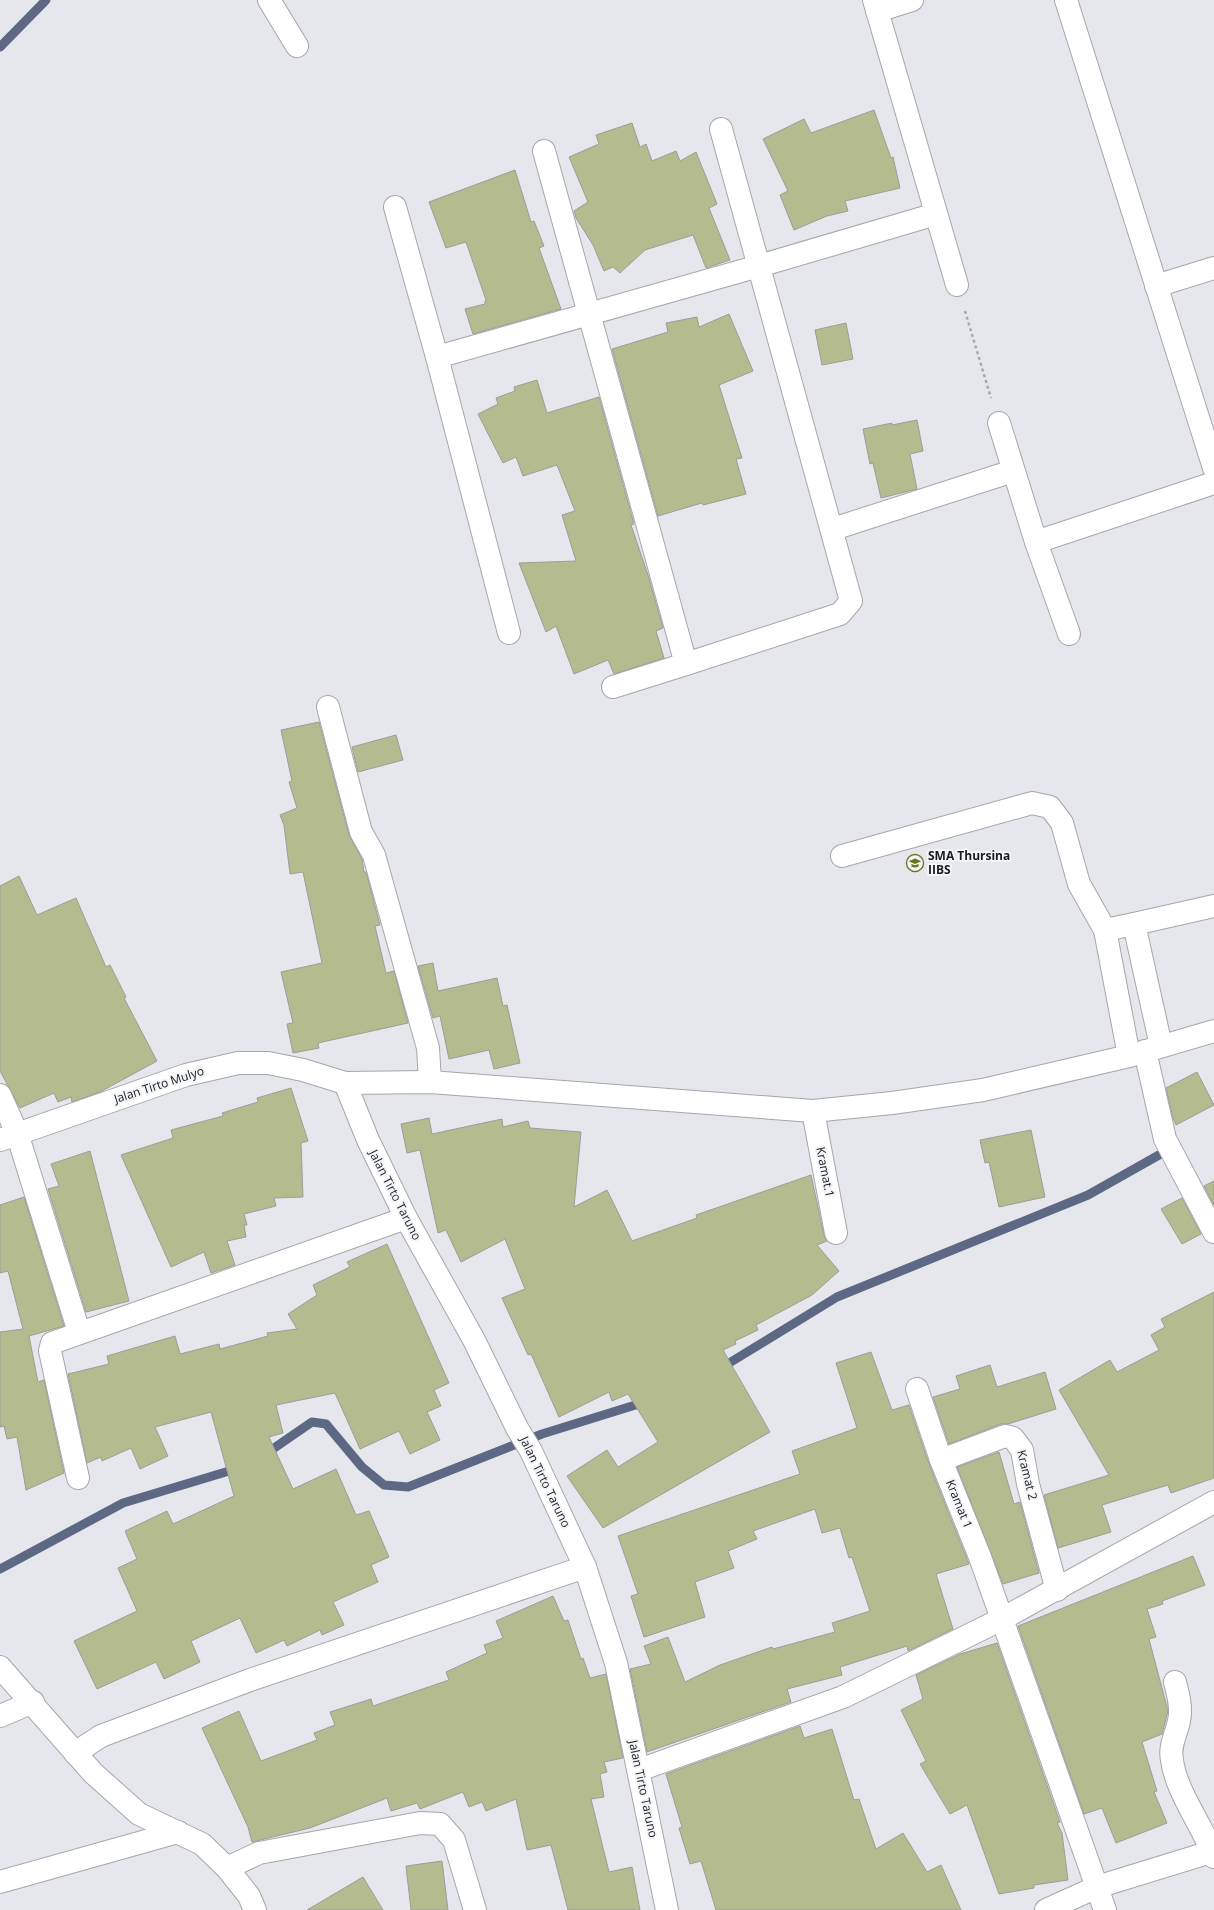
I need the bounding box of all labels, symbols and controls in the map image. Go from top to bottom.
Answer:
place label: SMA Thursina IIBS [928,847,1010,878]
school or university icon: SMA Thursina IIBS [905,853,925,873]
street label: Jalan Tirto Mulyo [111,1062,206,1107]
street label: Kramat.1 [812,1145,839,1199]
street label: Jalan Tirto Taruno [365,1146,426,1243]
street label: Jalan Tirto Taruno [516,1433,575,1530]
street label: Kramat 2 [1013,1448,1042,1502]
street label: Kramat 1 [942,1477,977,1531]
street label: Jalan Tirto Taruno [625,1738,662,1839]

